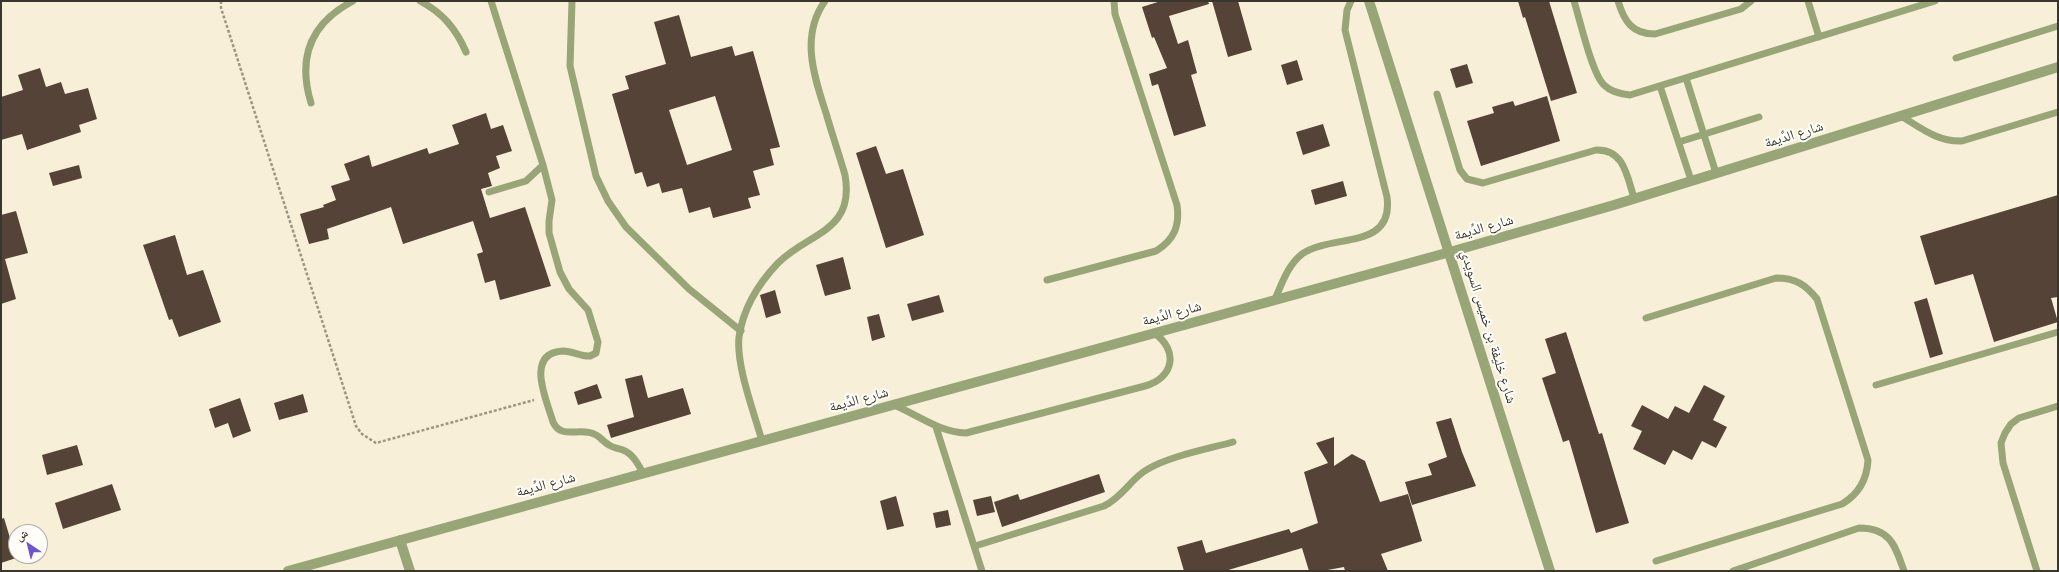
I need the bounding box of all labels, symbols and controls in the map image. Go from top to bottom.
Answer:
street label: شارع الدِّيمة [1763,118,1825,152]
street label: شارع الدِّيمة [1453,212,1515,244]
street label: شارع خليفة بن خميس السويدي [1457,248,1519,406]
street label: شارع الدِّيمة [1141,298,1203,330]
street label: شارع الدِّيمة [828,384,890,416]
street label: شارع الدِّيمة [515,469,577,501]
north arrow [8,524,48,564]
text: ش [13,527,30,543]

